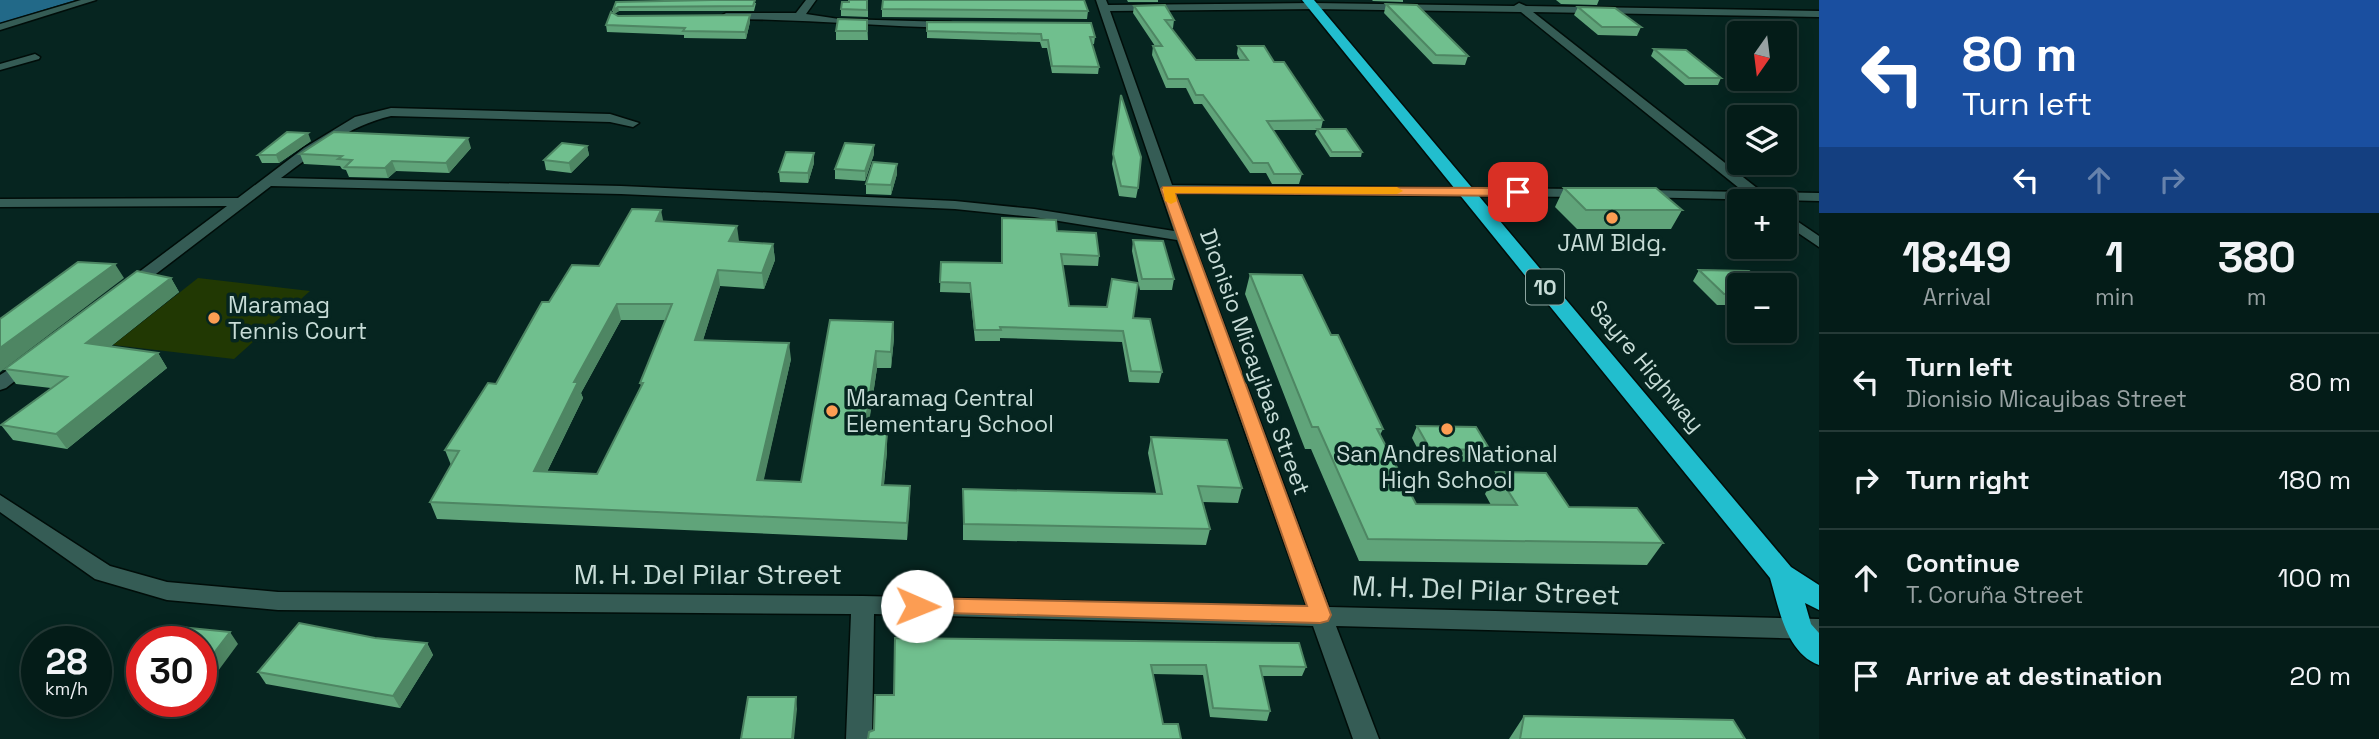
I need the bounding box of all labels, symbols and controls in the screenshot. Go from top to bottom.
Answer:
north arrow [1727,21,1797,91]
map controls [1727,21,1797,343]
text: 80 m [1962,23,2077,85]
icon: left [1847,28,1938,119]
text: Turn left [1962,84,2092,124]
button: layers [1727,105,1797,175]
icon: left [2007,161,2045,199]
icon: ahead [2080,161,2118,199]
icon: right [2153,161,2191,199]
pin [1488,162,1548,222]
icon: arrive [1499,173,1537,211]
button: + [1727,189,1797,259]
marker: JAM Bldg. [1604,210,1620,226]
street label: Dionisio Micayibas Street [1193,225,1317,499]
place label: JAM Bldg. [1557,228,1667,258]
text: 18:49 [1902,231,2012,284]
text: 1 [2105,231,2124,284]
text: 380 [2218,231,2296,284]
road number: 10 [1526,270,1564,304]
button: − [1727,273,1797,343]
text: Arrival [1923,282,1991,312]
text: min [2095,282,2134,312]
text: m [2247,282,2267,312]
place label: Maramag Tennis Court [228,290,367,346]
street label: Sayre Highway [1583,294,1711,438]
marker: Maramag Tennis Court [206,310,222,326]
text: Turn left [1906,350,2013,384]
icon: left [1847,363,1885,401]
text: 80 m [2289,365,2351,399]
place label: Maramag Central Elementary School [846,383,1054,439]
text: Dionisio Micayibas Street [1906,384,2187,414]
marker: Maramag Central Elementary School [824,403,840,419]
marker: San Andres National High School [1439,421,1455,437]
place label: San Andres National High School [1336,439,1558,495]
icon: right [1847,461,1885,499]
text: Turn right [1906,463,2030,497]
text: 180 m [2278,463,2351,497]
text: Continue [1906,546,2020,580]
street label: M. H. Del Pilar Street [574,556,842,592]
icon: ahead [1847,559,1885,597]
text: 100 m [2278,561,2351,595]
street label: M. H. Del Pilar Street [1351,567,1621,613]
position arrow [880,569,954,643]
text: T. Coruña Street [1906,580,2084,610]
speed limit sign: 30 [126,626,217,717]
text: 28 [46,640,87,684]
icon: arrive [1847,657,1885,695]
text: Arrive at destination [1906,659,2163,693]
text: 20 m [2290,659,2351,693]
text: km/h [45,677,88,700]

